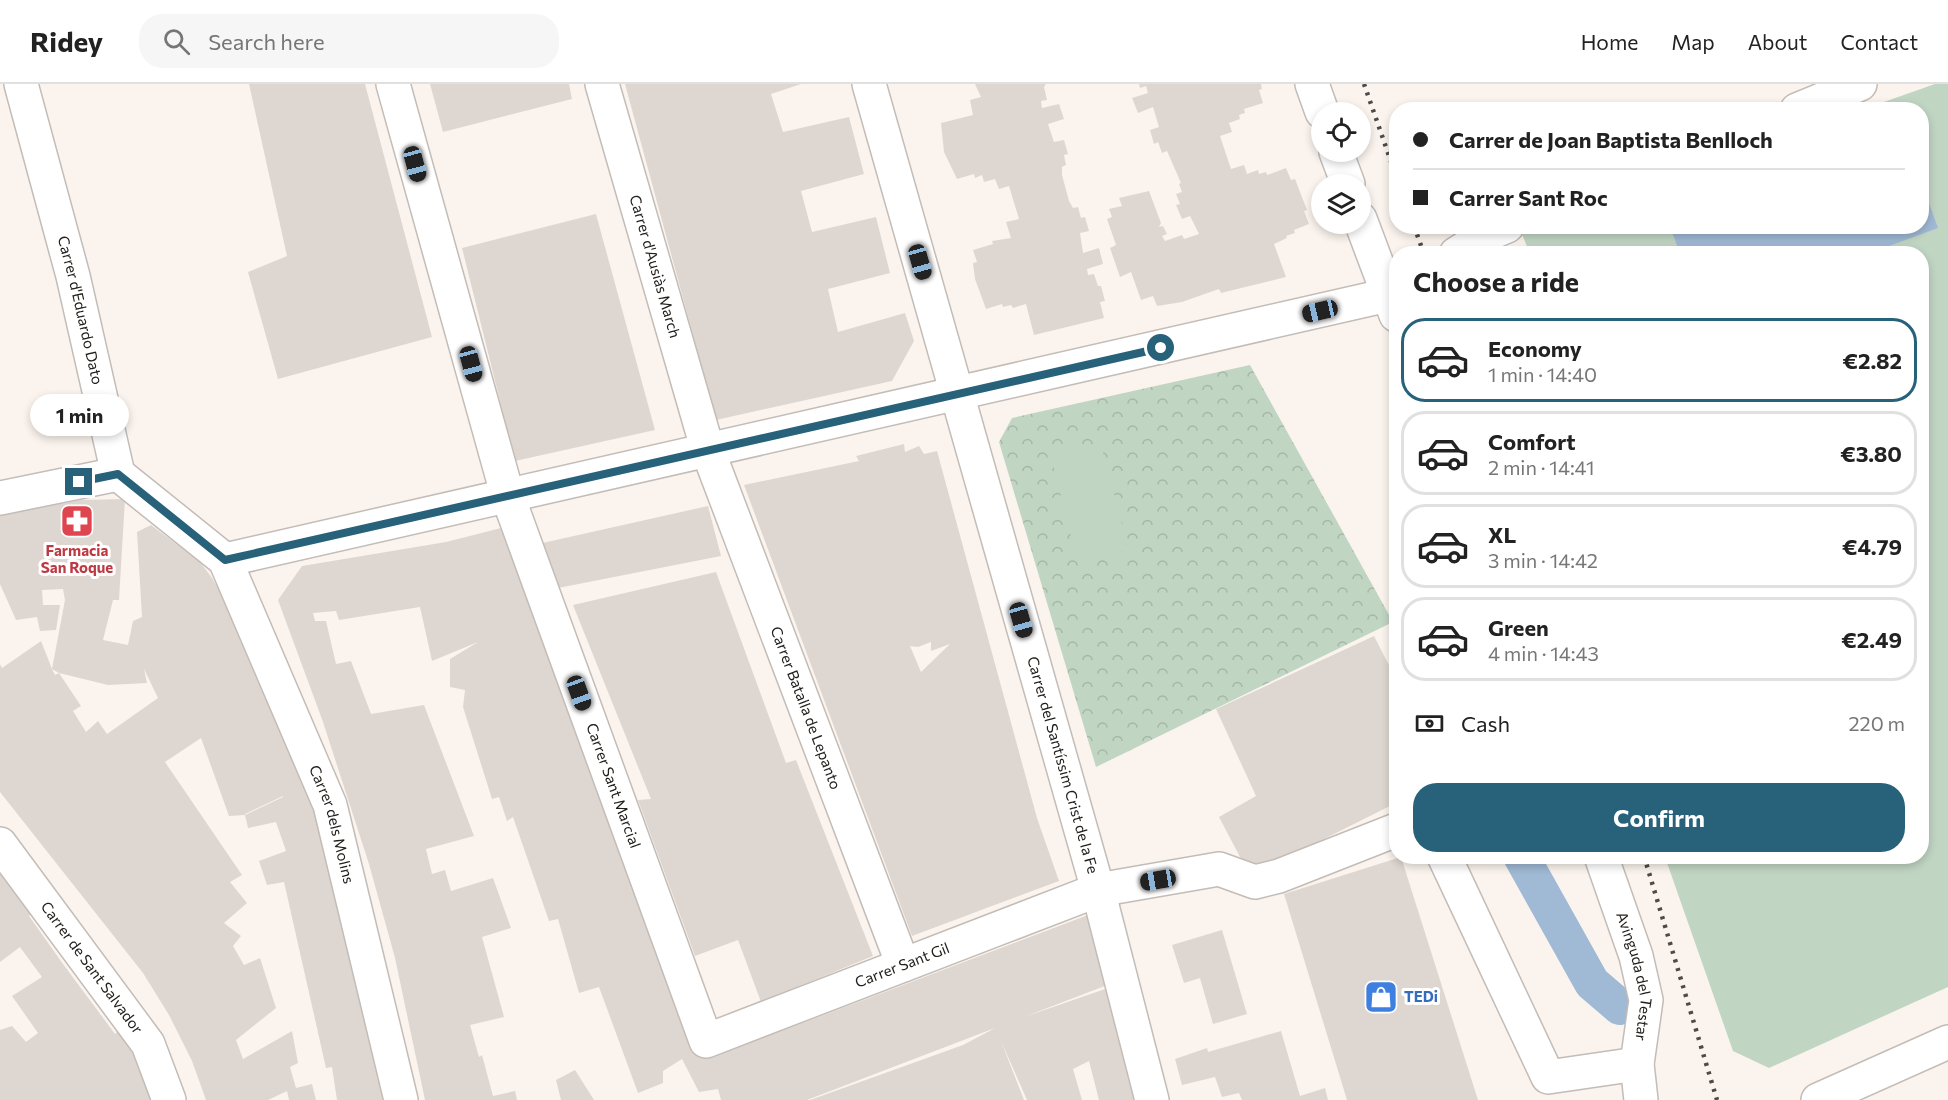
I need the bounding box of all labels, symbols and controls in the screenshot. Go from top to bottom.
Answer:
search box [139,14,559,68]
text: Ridey [30,24,103,58]
icon: search [160,25,193,58]
text: Search here [208,28,325,55]
text: Home [1581,29,1638,54]
text: Map [1671,29,1715,54]
text: About [1748,29,1807,54]
text: Contact [1840,29,1918,54]
map controls [1311,102,1371,234]
button: locate [1311,102,1371,162]
text: Carrer de Joan Baptista Benlloch [1449,126,1773,153]
car [402,144,428,184]
button: layers [1311,174,1371,234]
text: Carrer Sant Roc [1449,184,1608,211]
street label: Carrer d'Ausiàs March [626,193,685,340]
street label: Carrer d'Eduardo Dato [55,234,107,386]
car [906,242,934,282]
text: Choose a ride [1413,265,1579,298]
car [1300,298,1340,324]
icon: car [1416,333,1470,387]
route start [1147,334,1174,361]
text: Economy [1488,335,1582,362]
car [458,344,484,384]
text: €2.82 [1842,347,1902,374]
text: 1 min · 14:40 [1488,362,1597,386]
callout: 1 min [29,395,128,437]
text: 1 min [56,403,103,427]
icon: car [1416,426,1470,480]
text: Comfort [1488,428,1576,455]
text: €3.80 [1840,440,1902,467]
text: 2 min · 14:41 [1488,455,1595,479]
route end [65,468,92,495]
pharmacy icon: Farmacia San Roque [59,503,95,539]
icon: car [1416,519,1470,573]
text: XL [1488,521,1516,548]
text: €4.79 [1842,533,1902,560]
place label: Farmacia San Roque [41,541,113,576]
text: 3 min · 14:42 [1488,548,1598,572]
car [1007,600,1035,640]
icon: car [1416,612,1470,666]
text: Green [1488,614,1549,641]
street label: Carrer Batalla de Lepanto [767,624,846,792]
text: €2.49 [1841,626,1902,653]
text: 4 min · 14:43 [1488,641,1599,665]
street label: Carrer del Santíssim Crist de la Fe [1024,654,1103,875]
car [564,673,594,713]
icon: cash [1413,707,1446,740]
text: Cash [1461,710,1510,737]
text: 220 m [1849,711,1905,735]
street label: Carrer Sant Marcial [583,720,645,850]
street label: Carrer dels Molins [306,762,359,886]
button: Confirm [1413,783,1905,852]
car [1139,868,1177,892]
street label: Carrer de Sant Salvador [38,898,147,1037]
street label: Avinguda del Testar [1613,909,1656,1042]
street label: Carrer Sant Gil [852,938,952,991]
shop icon: TEDi [1363,979,1399,1015]
place label: TEDi [1404,987,1438,1005]

